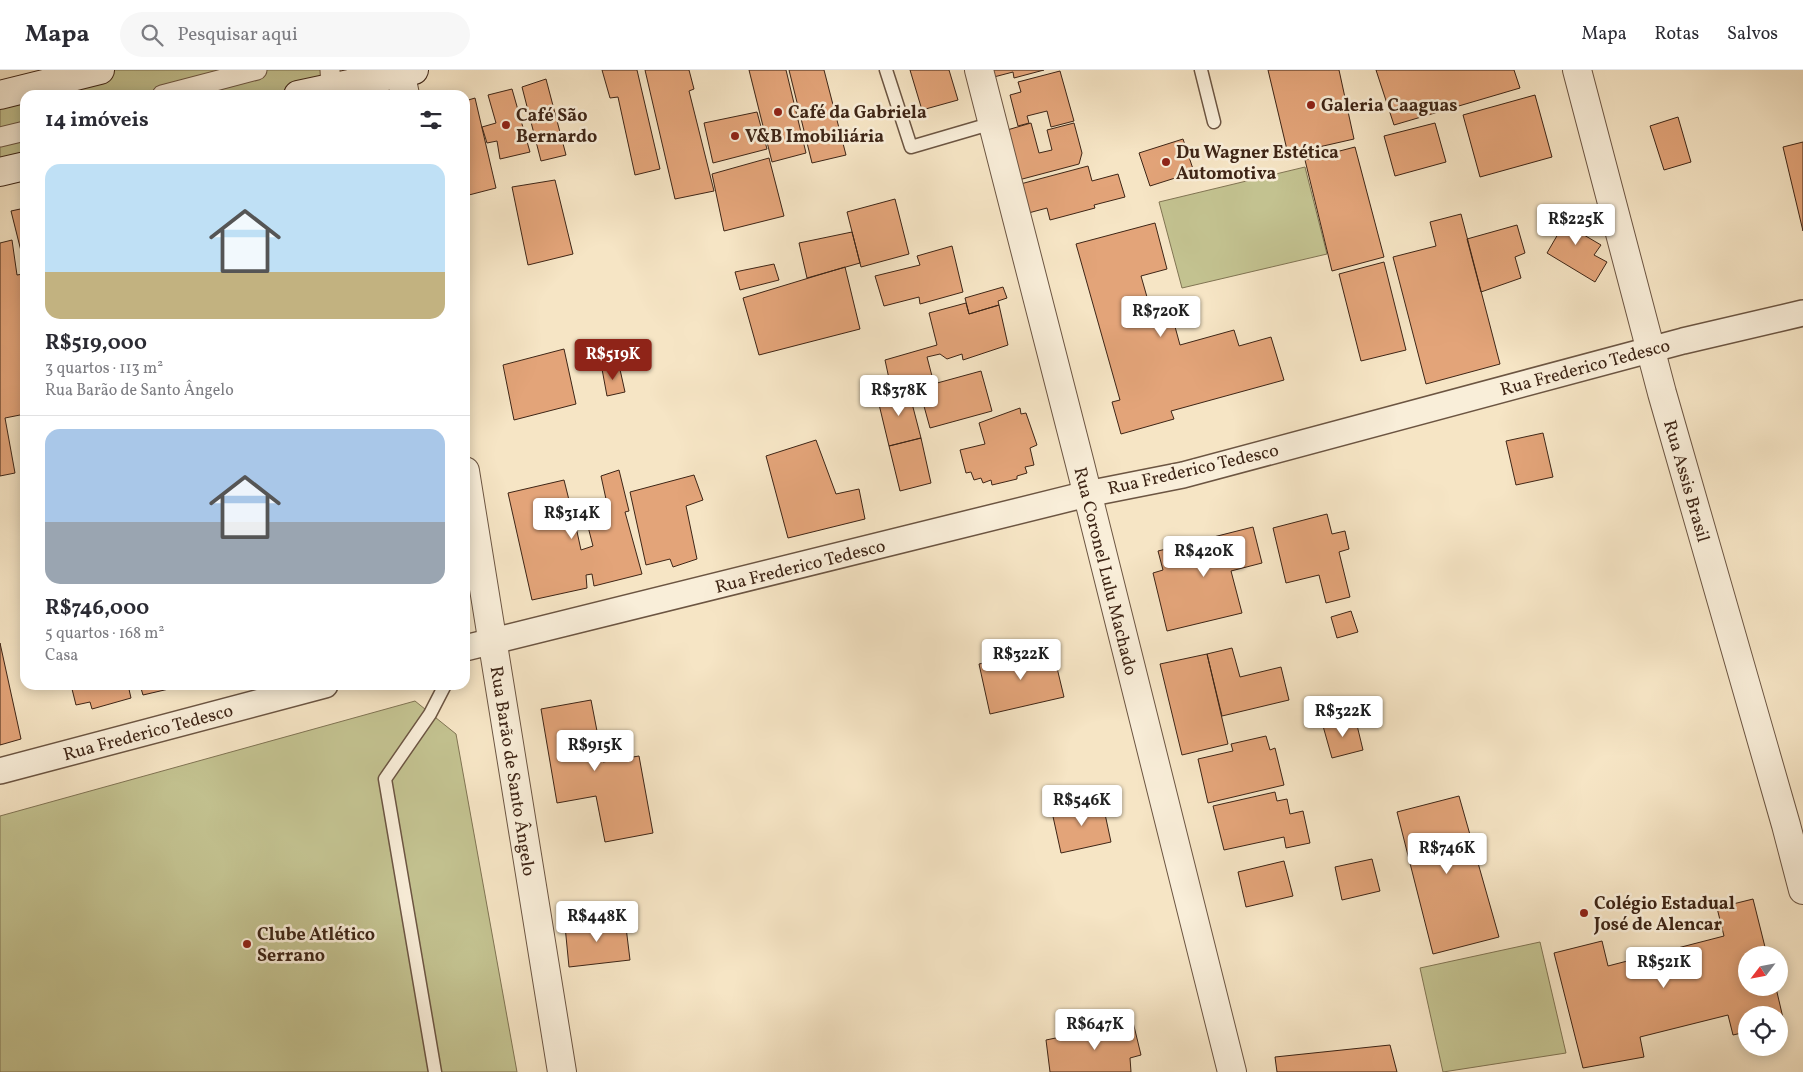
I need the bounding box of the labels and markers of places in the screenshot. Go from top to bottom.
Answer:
place label: Galeria Caaguas [1321,94,1458,119]
marker: Galeria Caaguas [1305,99,1317,111]
place label: Café da Gabriela [788,101,927,126]
place label: Café São Bernardo [516,104,597,150]
marker: Café da Gabriela [772,106,784,118]
marker: Café São Bernardo [500,119,512,131]
place label: V&B Imobiliária [745,125,884,150]
marker: V&B Imobiliária [729,130,741,142]
place label: Du Wagner Estética Automotiva [1176,141,1339,187]
marker: Du Wagner Estética Automotiva [1160,156,1172,168]
pin: R$225K [1535,204,1617,246]
pin: R$720K [1120,296,1202,338]
pin: R$519K [572,338,654,381]
pin: R$378K [858,374,940,417]
pin: R$314K [531,498,613,540]
pin: R$420K [1163,536,1245,578]
pin: R$322K [980,638,1062,681]
pin: R$322K [1302,696,1384,738]
pin: R$915K [554,730,636,772]
pin: R$546K [1041,784,1123,827]
pin: R$746K [1406,832,1488,875]
place label: Colégio Estadual José de Alencar [1593,892,1735,938]
pin: R$448K [556,900,638,943]
marker: Colégio Estadual José de Alencar [1578,907,1590,919]
place label: Clube Atlético Serrano [257,923,375,969]
marker: Clube Atlético Serrano [241,938,253,950]
pin: R$521K [1623,946,1705,989]
pin: R$647K [1054,1008,1136,1051]

